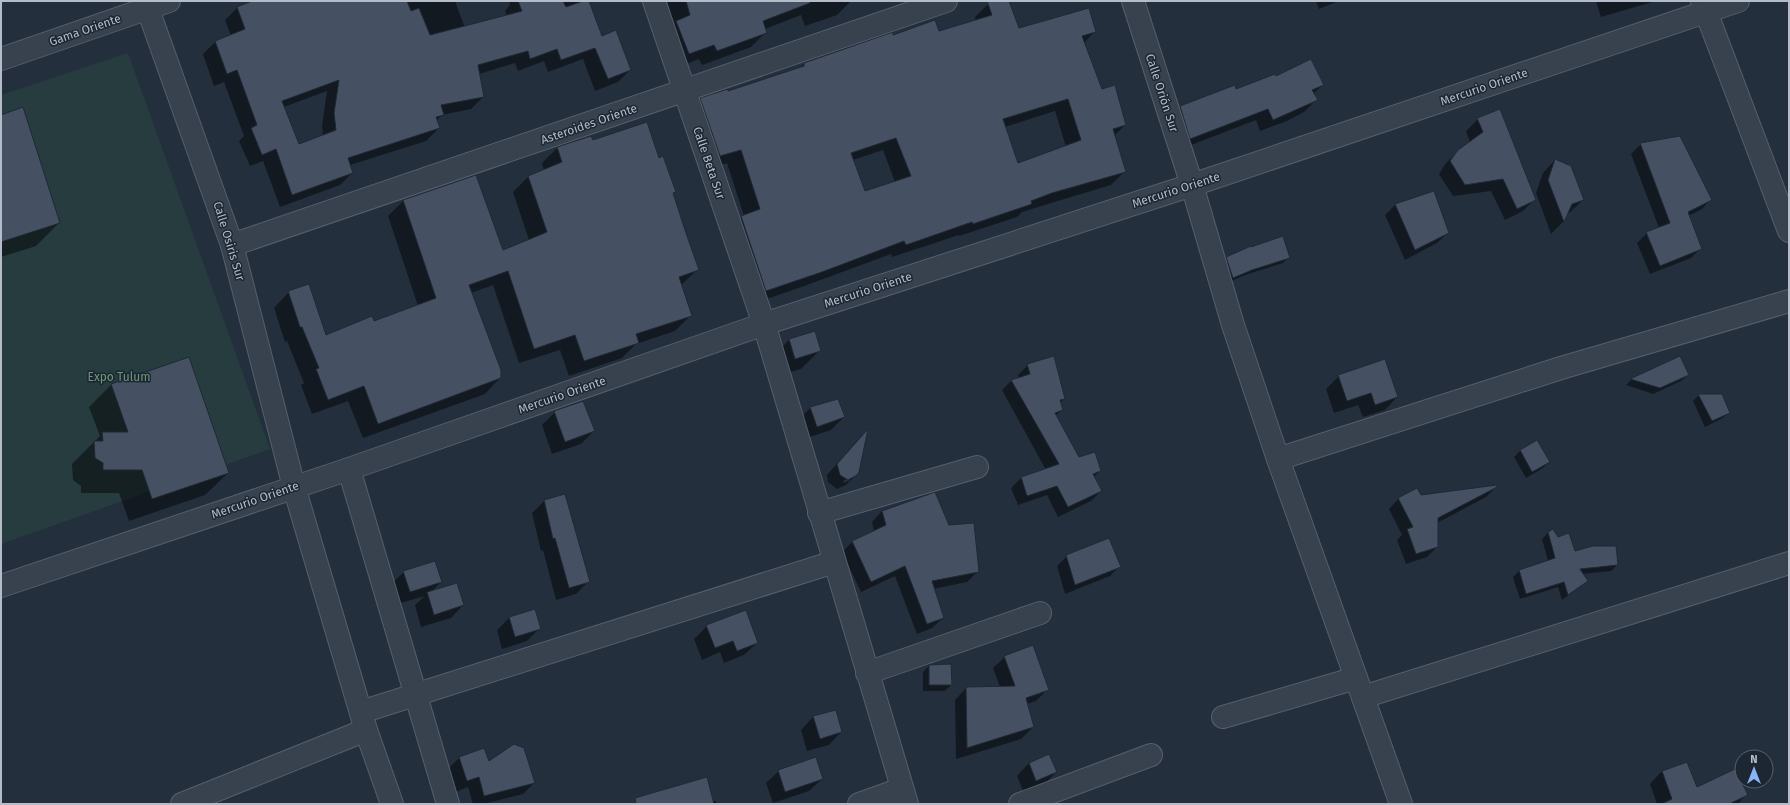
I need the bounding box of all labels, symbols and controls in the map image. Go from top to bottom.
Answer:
street label: Gama Oriente [47,11,123,49]
street label: Calle Orión Sur [1143,52,1181,134]
street label: Mercurio Oriente [1438,65,1530,109]
street label: Asteroides Oriente [539,101,639,147]
street label: Calle Beta Sur [690,125,728,201]
street label: Mercurio Oriente [1130,169,1222,211]
street label: Calle Osiris Sur [210,200,248,283]
street label: Mercurio Oriente [822,269,914,311]
park label: Expo Tulum [87,370,151,384]
street label: Mercurio Oriente [516,373,608,417]
street label: Mercurio Oriente [209,478,301,522]
north arrow [1734,749,1774,789]
text: N [1750,753,1758,766]

